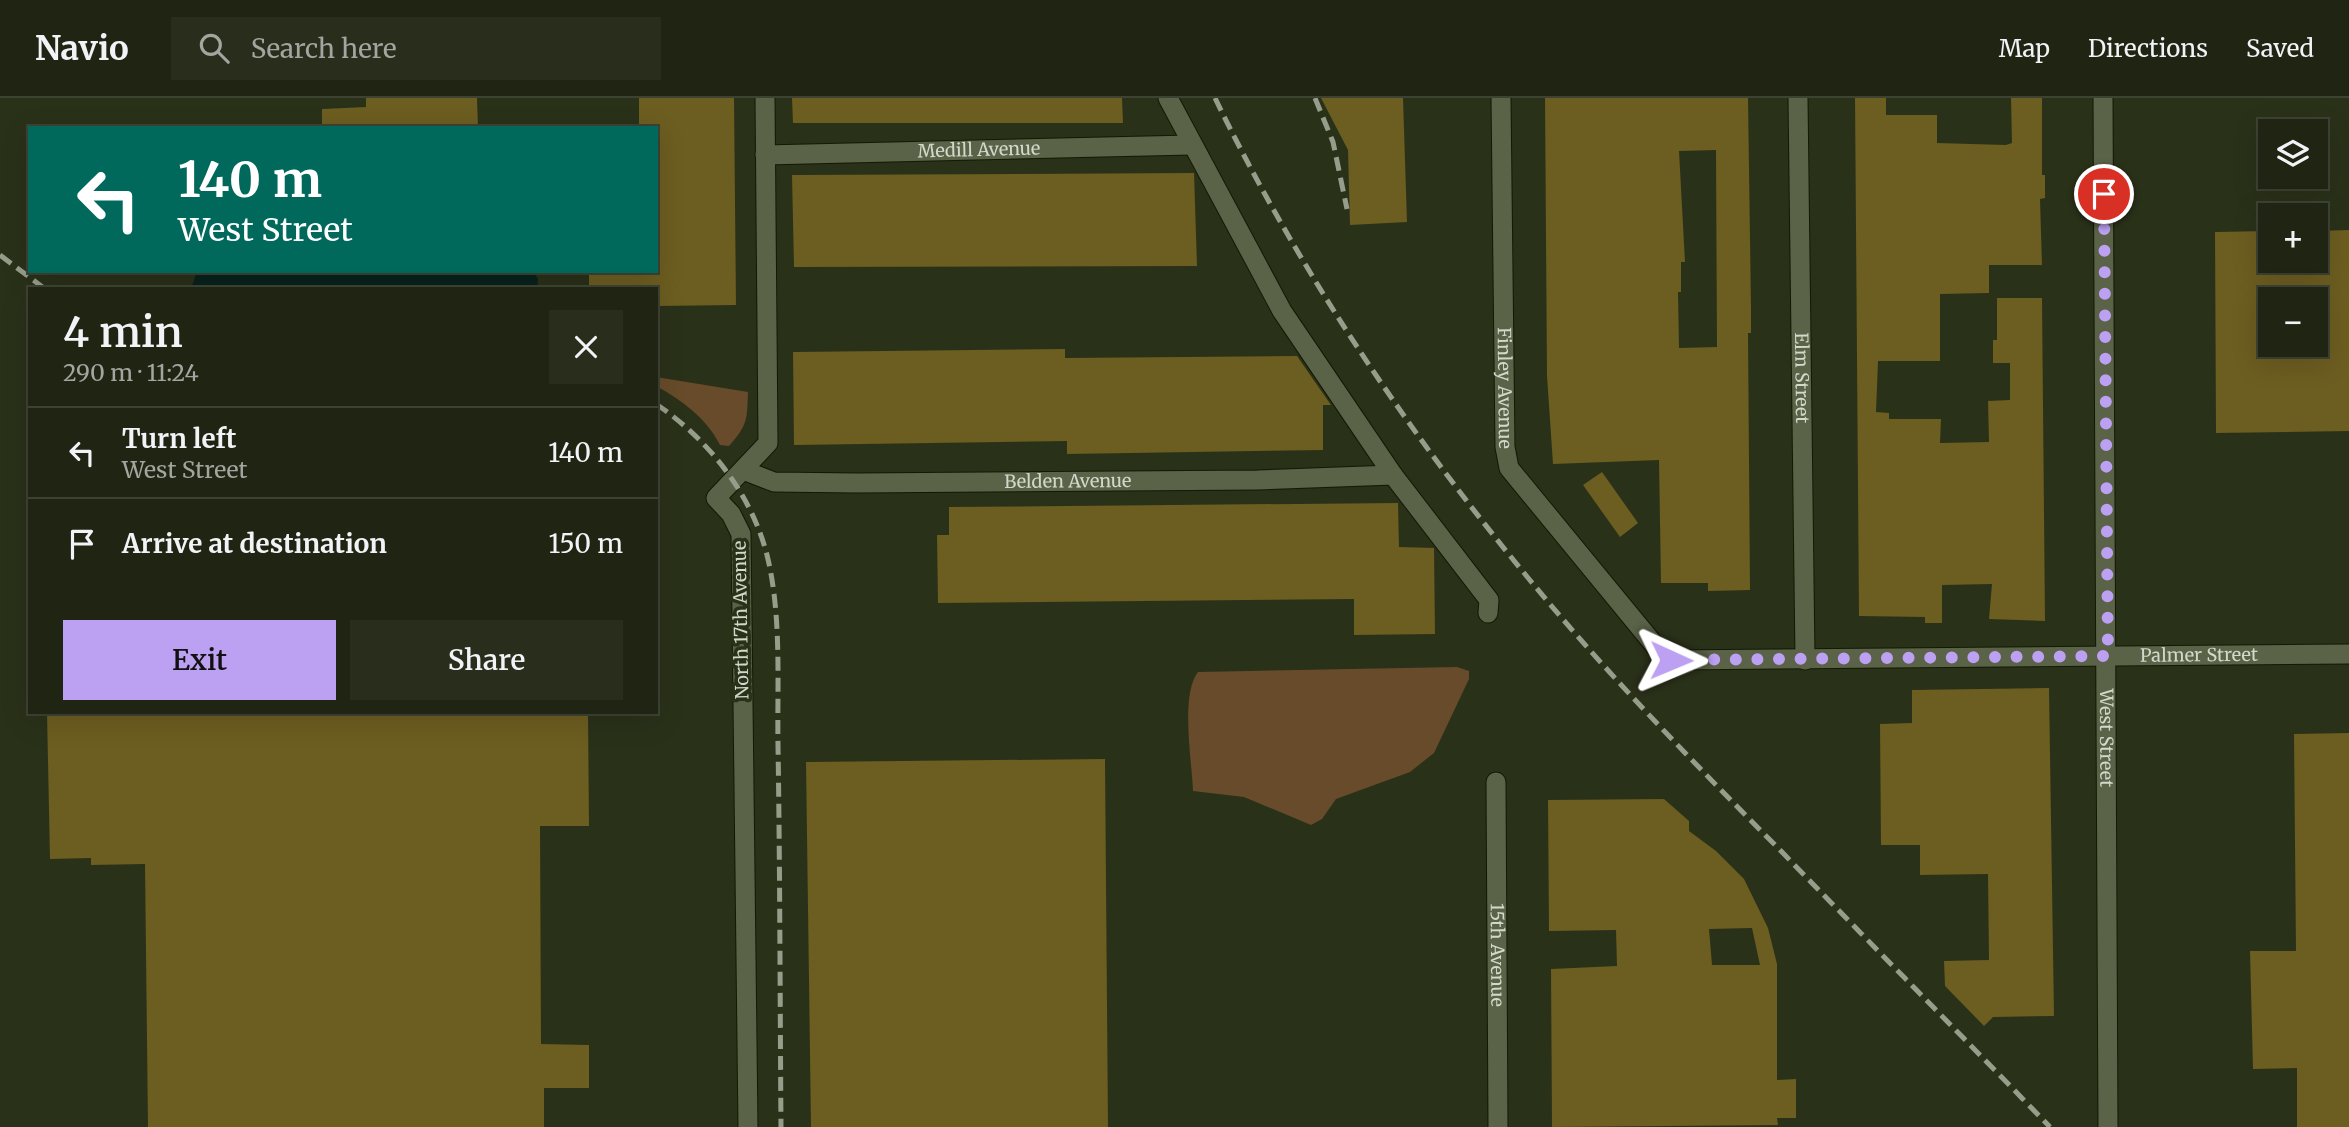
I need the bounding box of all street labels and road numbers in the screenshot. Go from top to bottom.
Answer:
street label: Medill Avenue [917,137,1041,162]
street label: Finley Avenue [1493,327,1517,449]
street label: Elm Street [1790,332,1814,424]
street label: Belden Avenue [1004,469,1131,493]
street label: North 17th Avenue [728,540,753,700]
street label: Palmer Street [2140,643,2258,667]
street label: West Street [2095,688,2118,787]
street label: 15th Avenue [1486,903,1509,1007]

